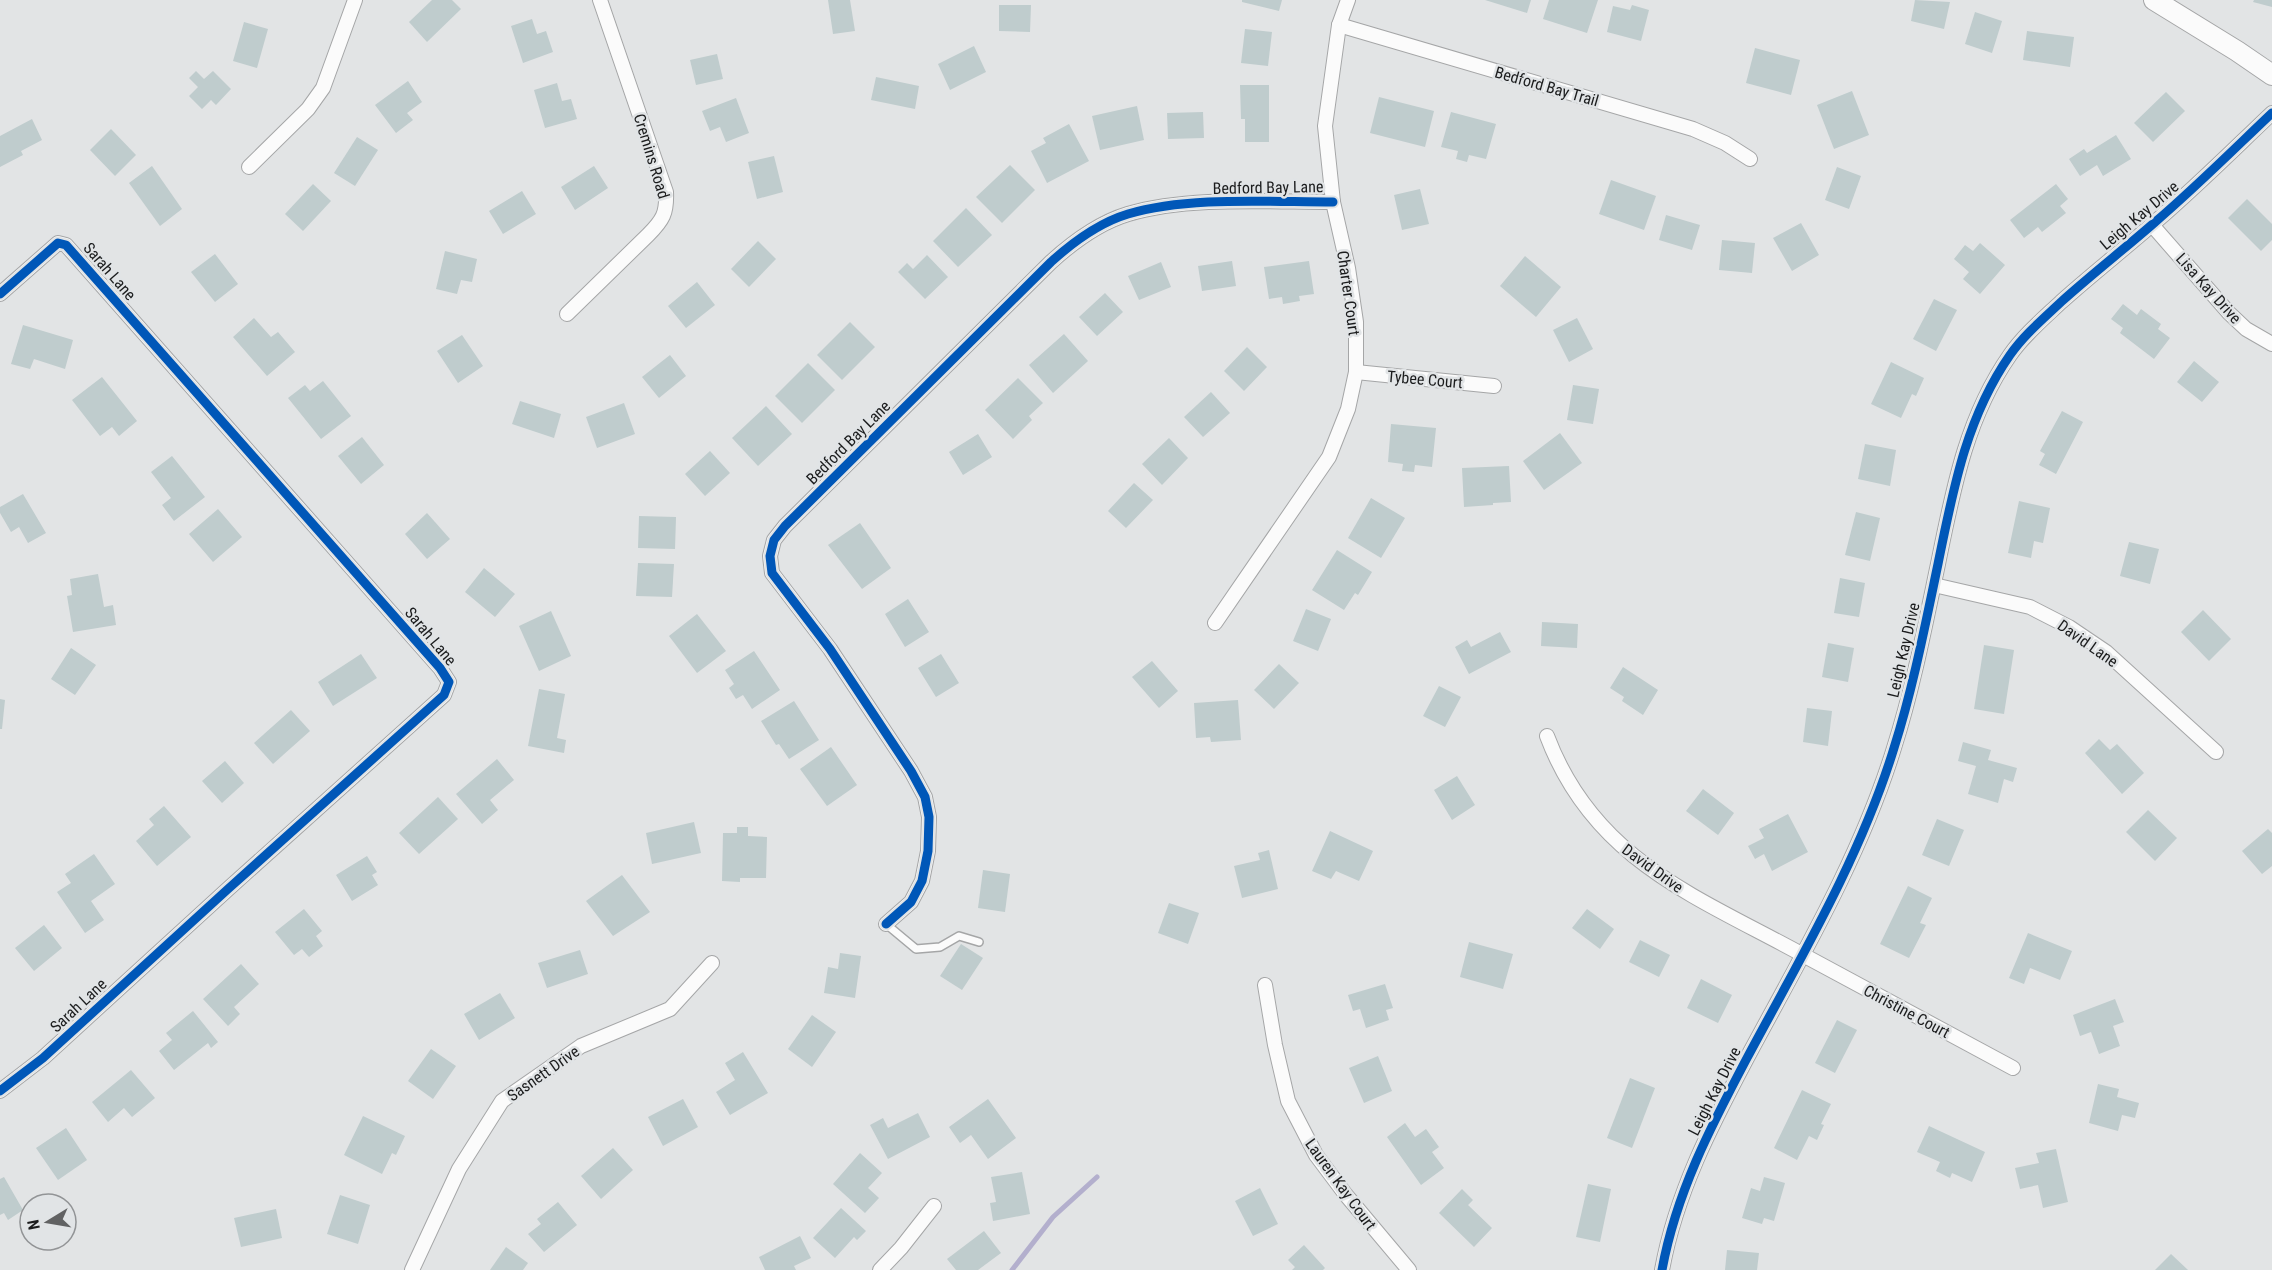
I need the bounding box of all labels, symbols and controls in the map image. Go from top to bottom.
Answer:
street label: Bedford Bay Trail [1493,63,1601,110]
street label: Cremins Road [630,111,673,201]
street label: Bedford Bay Lane [1212,177,1324,198]
street label: Leigh Kay Drive [2096,177,2182,254]
street label: Sarah Lane [79,239,140,304]
street label: Charter Court [1333,249,1364,337]
street label: Lisa Kay Drive [2172,249,2245,328]
street label: Tybee Court [1386,367,1464,392]
street label: Bedford Bay Lane [802,396,894,488]
street label: Leigh Kay Drive [1883,601,1924,699]
street label: Sarah Lane [401,603,460,669]
street label: David Lane [2054,616,2122,671]
street label: David Drive [1619,840,1687,897]
street label: Sarah Lane [46,975,110,1036]
street label: Christine Court [1860,981,1953,1042]
street label: Sasnett Drive [504,1042,583,1105]
street label: Leigh Kay Drive [1684,1044,1745,1139]
street label: Lauren Kay Court [1301,1135,1380,1234]
north arrow [18,1192,78,1252]
text: N [24,1218,44,1231]

